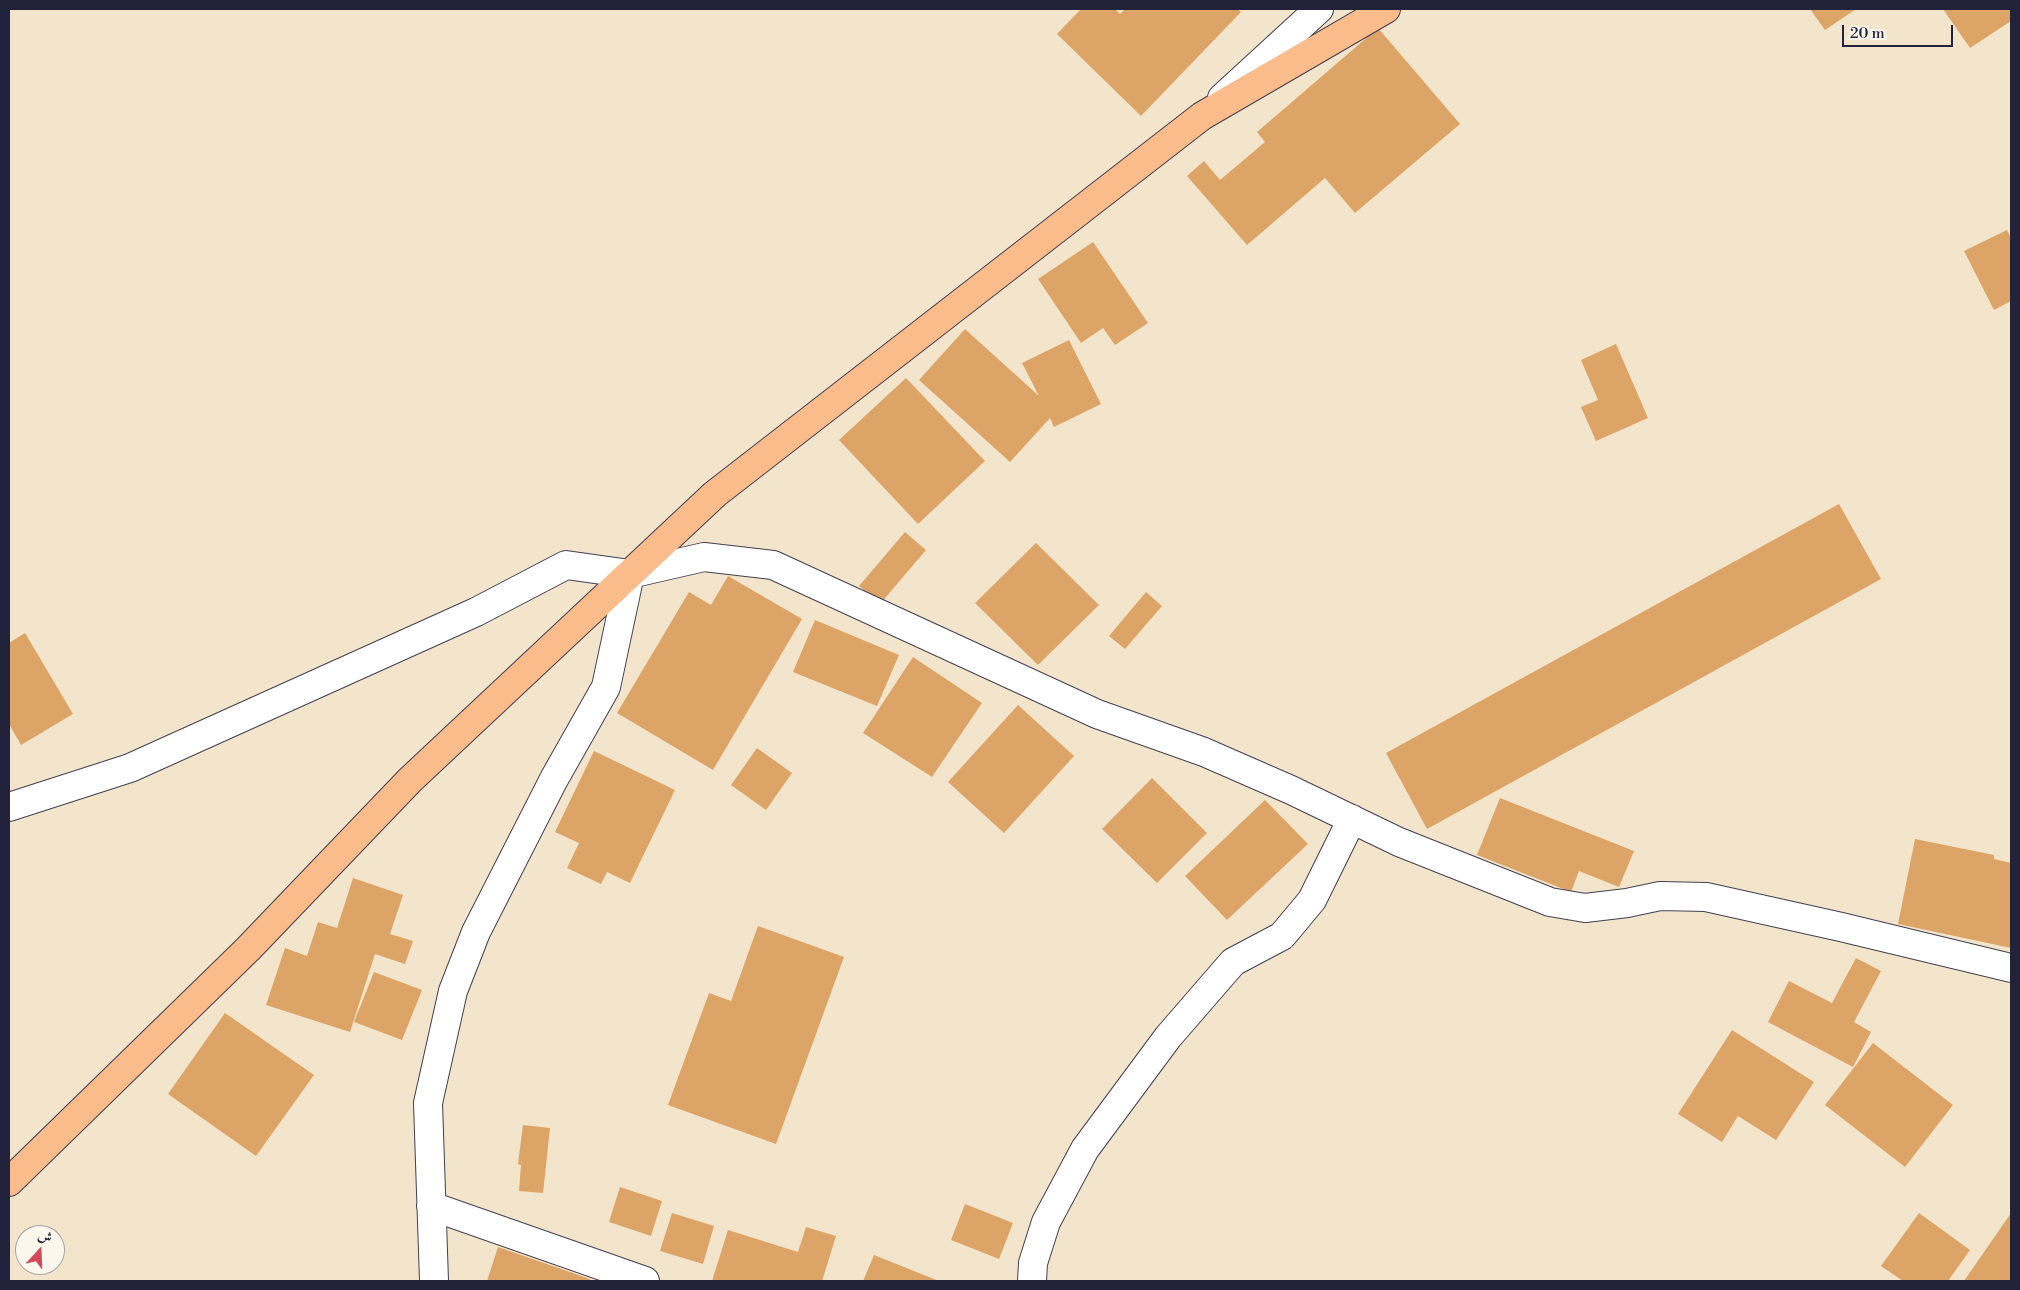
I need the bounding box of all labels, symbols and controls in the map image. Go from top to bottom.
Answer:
scale bar [1845,15,1956,47]
text: 20 m [1850,24,1885,43]
north arrow [15,1225,65,1275]
text: ش [35,1226,54,1248]

